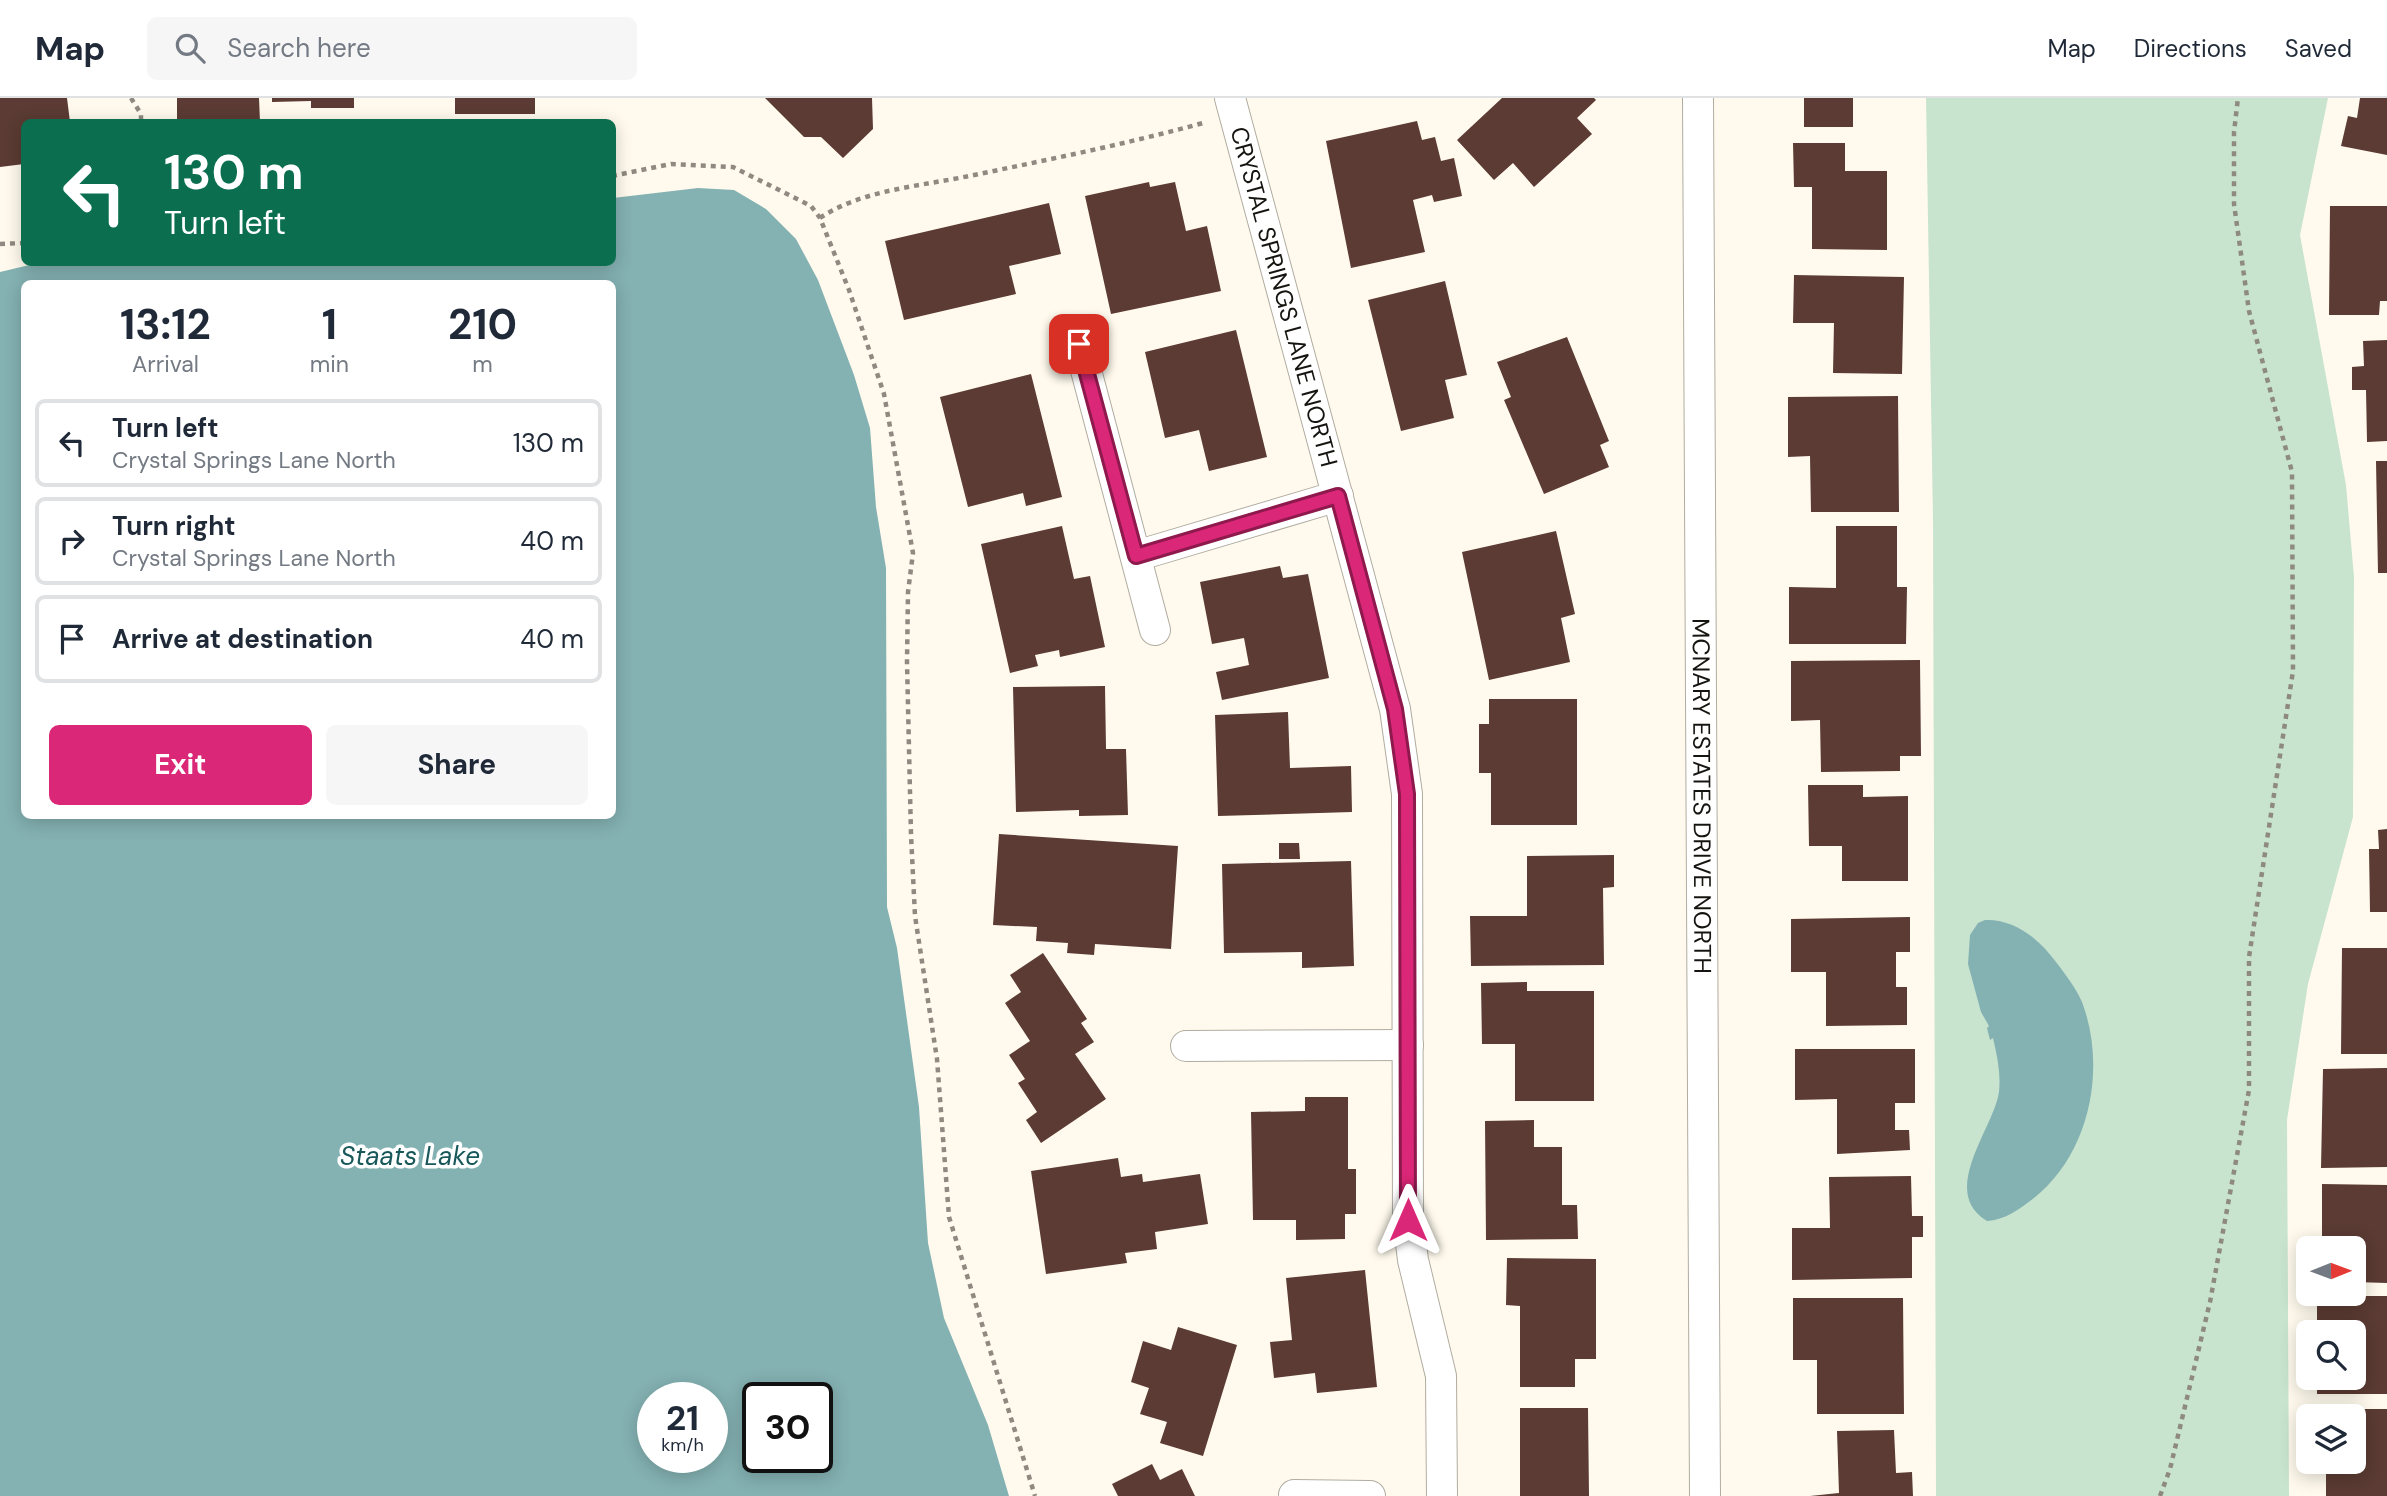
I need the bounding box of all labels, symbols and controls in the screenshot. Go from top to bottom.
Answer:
search box [147,17,637,80]
text: Map [35,27,105,70]
icon: search [171,29,209,67]
text: Search here [227,31,371,65]
text: Map [2048,33,2096,64]
text: Directions [2134,33,2247,64]
text: Saved [2285,33,2352,64]
street label: CRYSTAL SPRINGS LANE NORTH [1223,123,1345,470]
text: 130 m [164,140,304,204]
icon: left [49,147,140,238]
text: Turn left [164,202,286,244]
text: 13:12 [120,297,211,352]
text: 1 [322,297,337,352]
text: 210 [448,297,517,352]
pin [1049,314,1109,374]
icon: arrive [1060,325,1098,363]
text: Arrival [132,349,199,379]
text: min [310,349,349,379]
text: m [472,349,493,379]
text: Turn left [112,411,219,445]
icon: left [53,424,91,462]
text: 130 m [513,426,584,460]
text: Crystal Springs Lane North [112,445,396,475]
text: Turn right [112,509,236,543]
icon: right [53,522,91,560]
text: 40 m [520,524,584,558]
text: Crystal Springs Lane North [112,543,396,573]
street label: MCNARY ESTATES DRIVE NORTH [1686,618,1718,974]
icon: arrive [53,620,91,658]
text: Arrive at destination [112,622,373,656]
text: 40 m [520,622,584,656]
button: Exit [49,725,312,805]
button: Share [326,725,588,805]
water label: Staats Lake [340,1139,480,1173]
position arrow [1371,1183,1445,1257]
north arrow [2296,1236,2366,1306]
map controls [2296,1236,2366,1474]
button: search [2296,1320,2366,1390]
speed limit sign: 30 [742,1382,833,1473]
text: 21 [666,1395,699,1441]
button: layers [2296,1404,2366,1474]
text: km/h [661,1433,704,1457]

